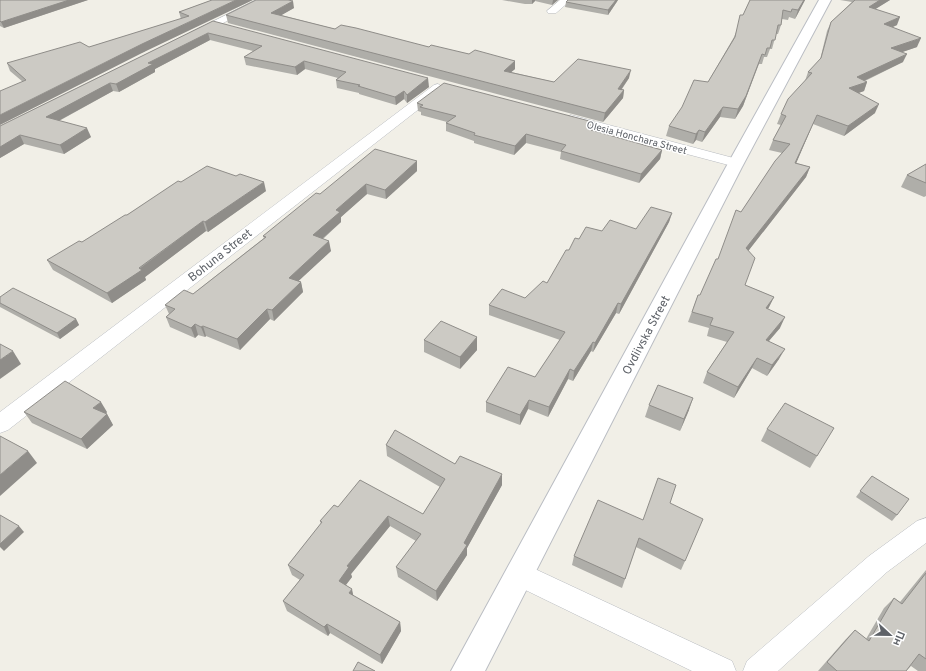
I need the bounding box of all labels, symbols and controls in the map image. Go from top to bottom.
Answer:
street label: Olesia Honchara Street [585,119,688,158]
street label: Bohuna Street [185,226,256,286]
street label: Ovdiivska Street [619,293,674,378]
north arrow [870,615,910,655]
text: Пн [889,629,908,648]

